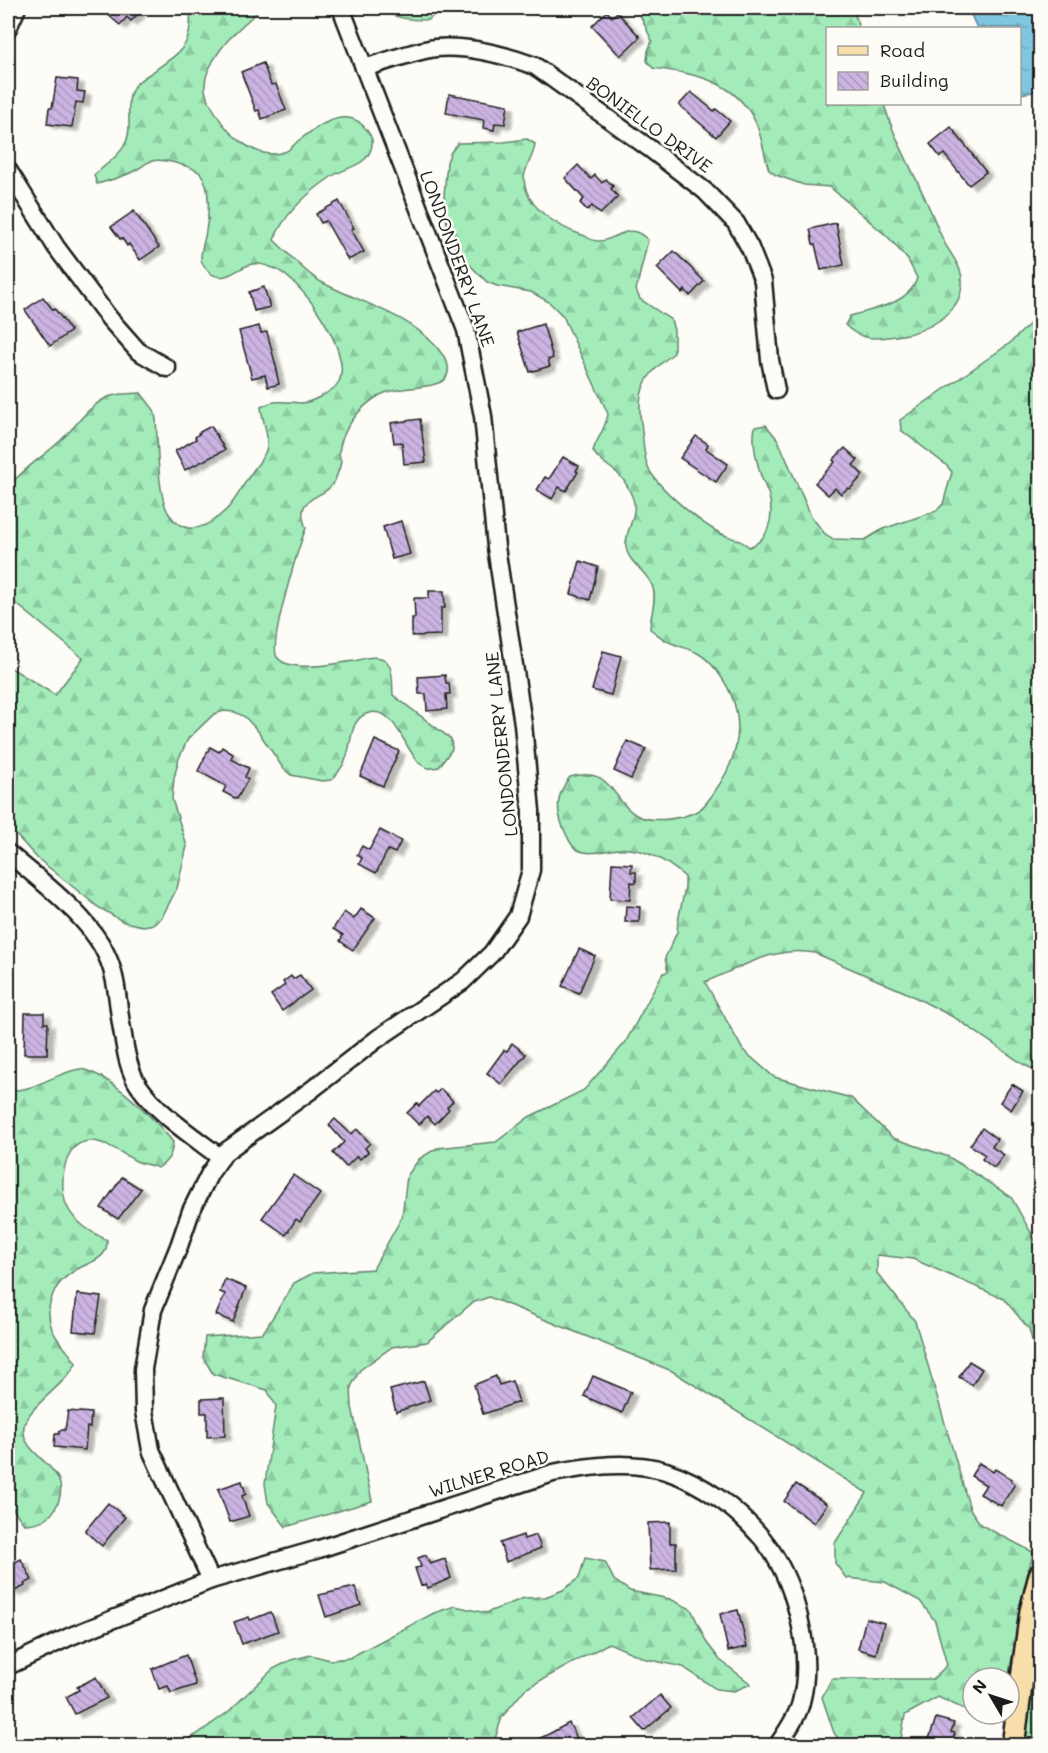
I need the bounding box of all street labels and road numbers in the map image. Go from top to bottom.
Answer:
street label: BONIELLO DRIVE [582,71,717,178]
street label: LONDONDERRY LANE [415,167,501,350]
street label: LONDONDERRY LANE [479,650,523,838]
street label: WILNER ROAD [426,1443,552,1503]

